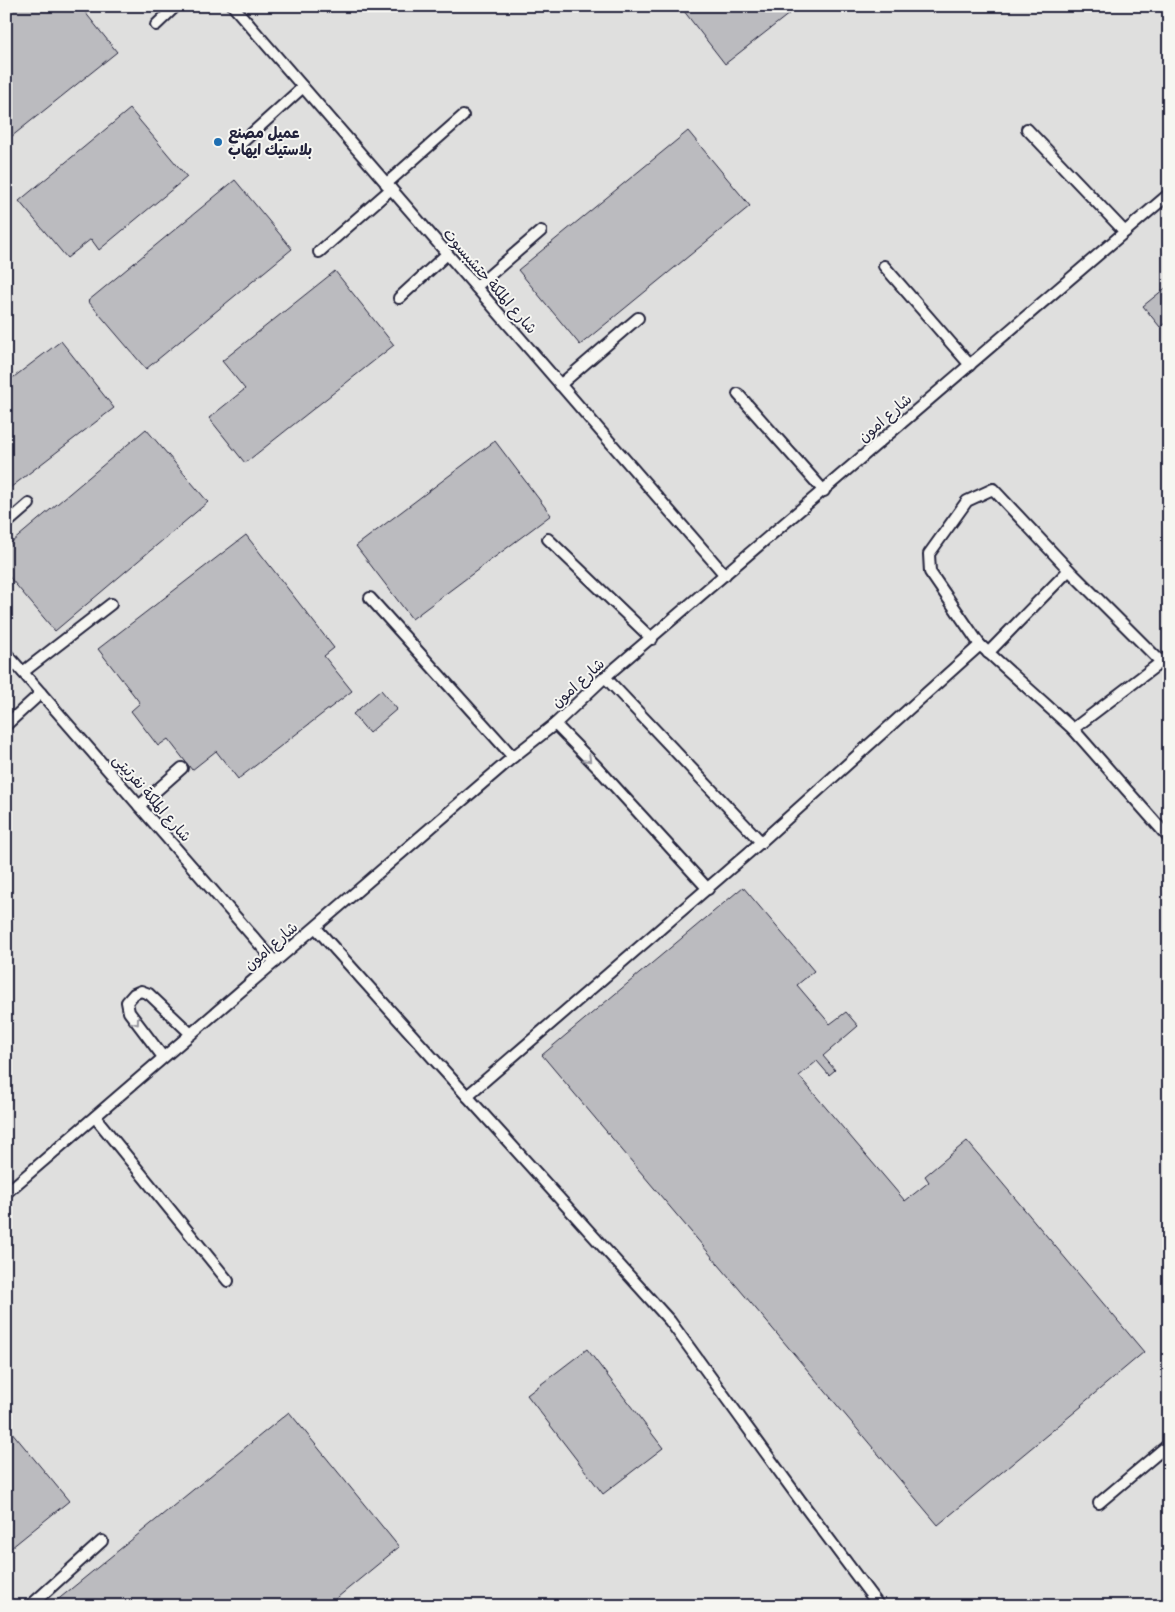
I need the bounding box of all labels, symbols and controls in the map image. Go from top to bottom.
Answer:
place label: عميل مصنع بلاستيك ايهاب [228,126,312,161]
marker: عميل مصنع بلاستيك ايهاب [212,136,224,148]
street label: شارع الملكة حتشبسوت [438,226,539,339]
street label: شارع امون [856,391,917,448]
street label: شارع امون [549,656,609,713]
street label: شارع الملكة نفرتيتى [108,752,193,847]
one-way arrow [583,753,592,762]
street label: شارع امون [242,919,303,976]
one-way arrow [130,1016,139,1026]

